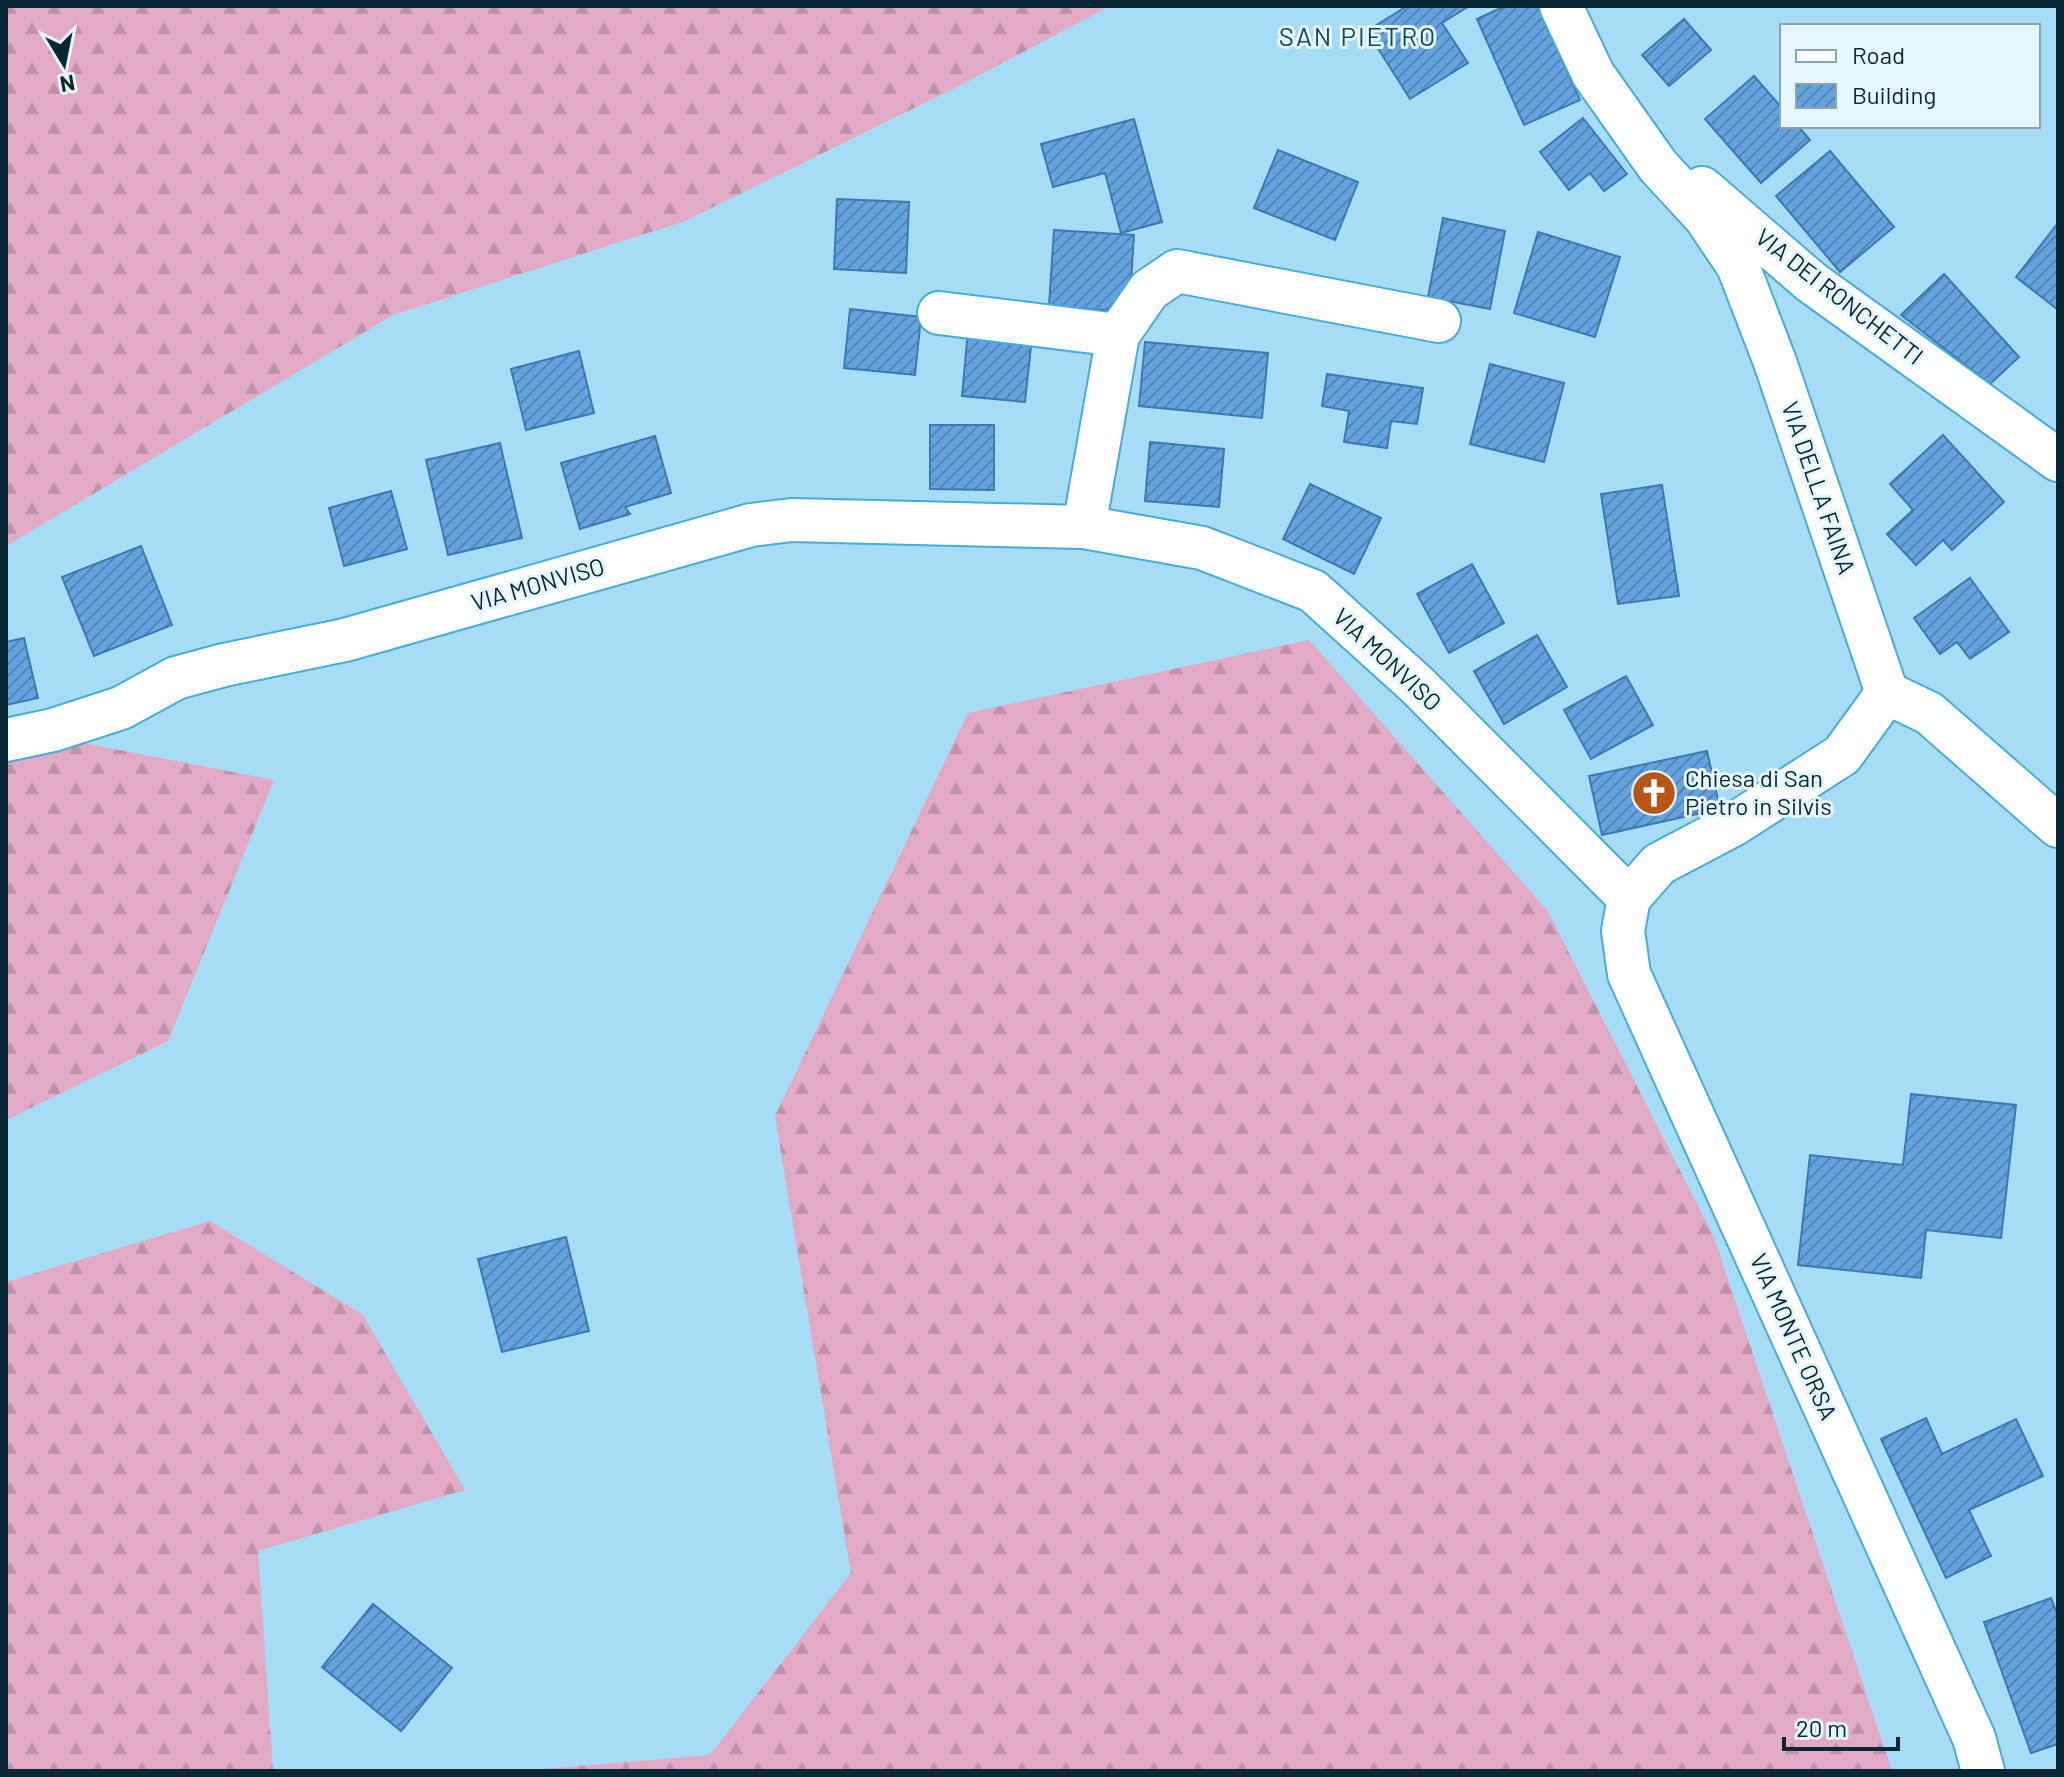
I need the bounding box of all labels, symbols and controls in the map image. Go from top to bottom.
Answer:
district label: SAN PIETRO [1279,20,1437,51]
north arrow [24,24,104,104]
legend [1780,24,2040,128]
text: Road [1852,40,1905,69]
text: N [58,71,77,99]
text: Building [1852,80,1936,109]
street label: VIA DEI RONCHETTI [1751,222,1929,370]
street label: VIA DELLA FAINA [1776,397,1863,578]
street label: VIA MONVISO [468,551,608,616]
street label: VIA MONVISO [1328,601,1448,716]
place label: Chiesa di San Pietro in Silvis [1685,763,1832,820]
church icon: Chiesa di San Pietro in Silvis [1630,769,1678,817]
street label: VIA MONTE ORSA [1745,1249,1844,1424]
scale bar [1784,1701,1898,1751]
text: 20 m [1796,1713,1847,1742]

